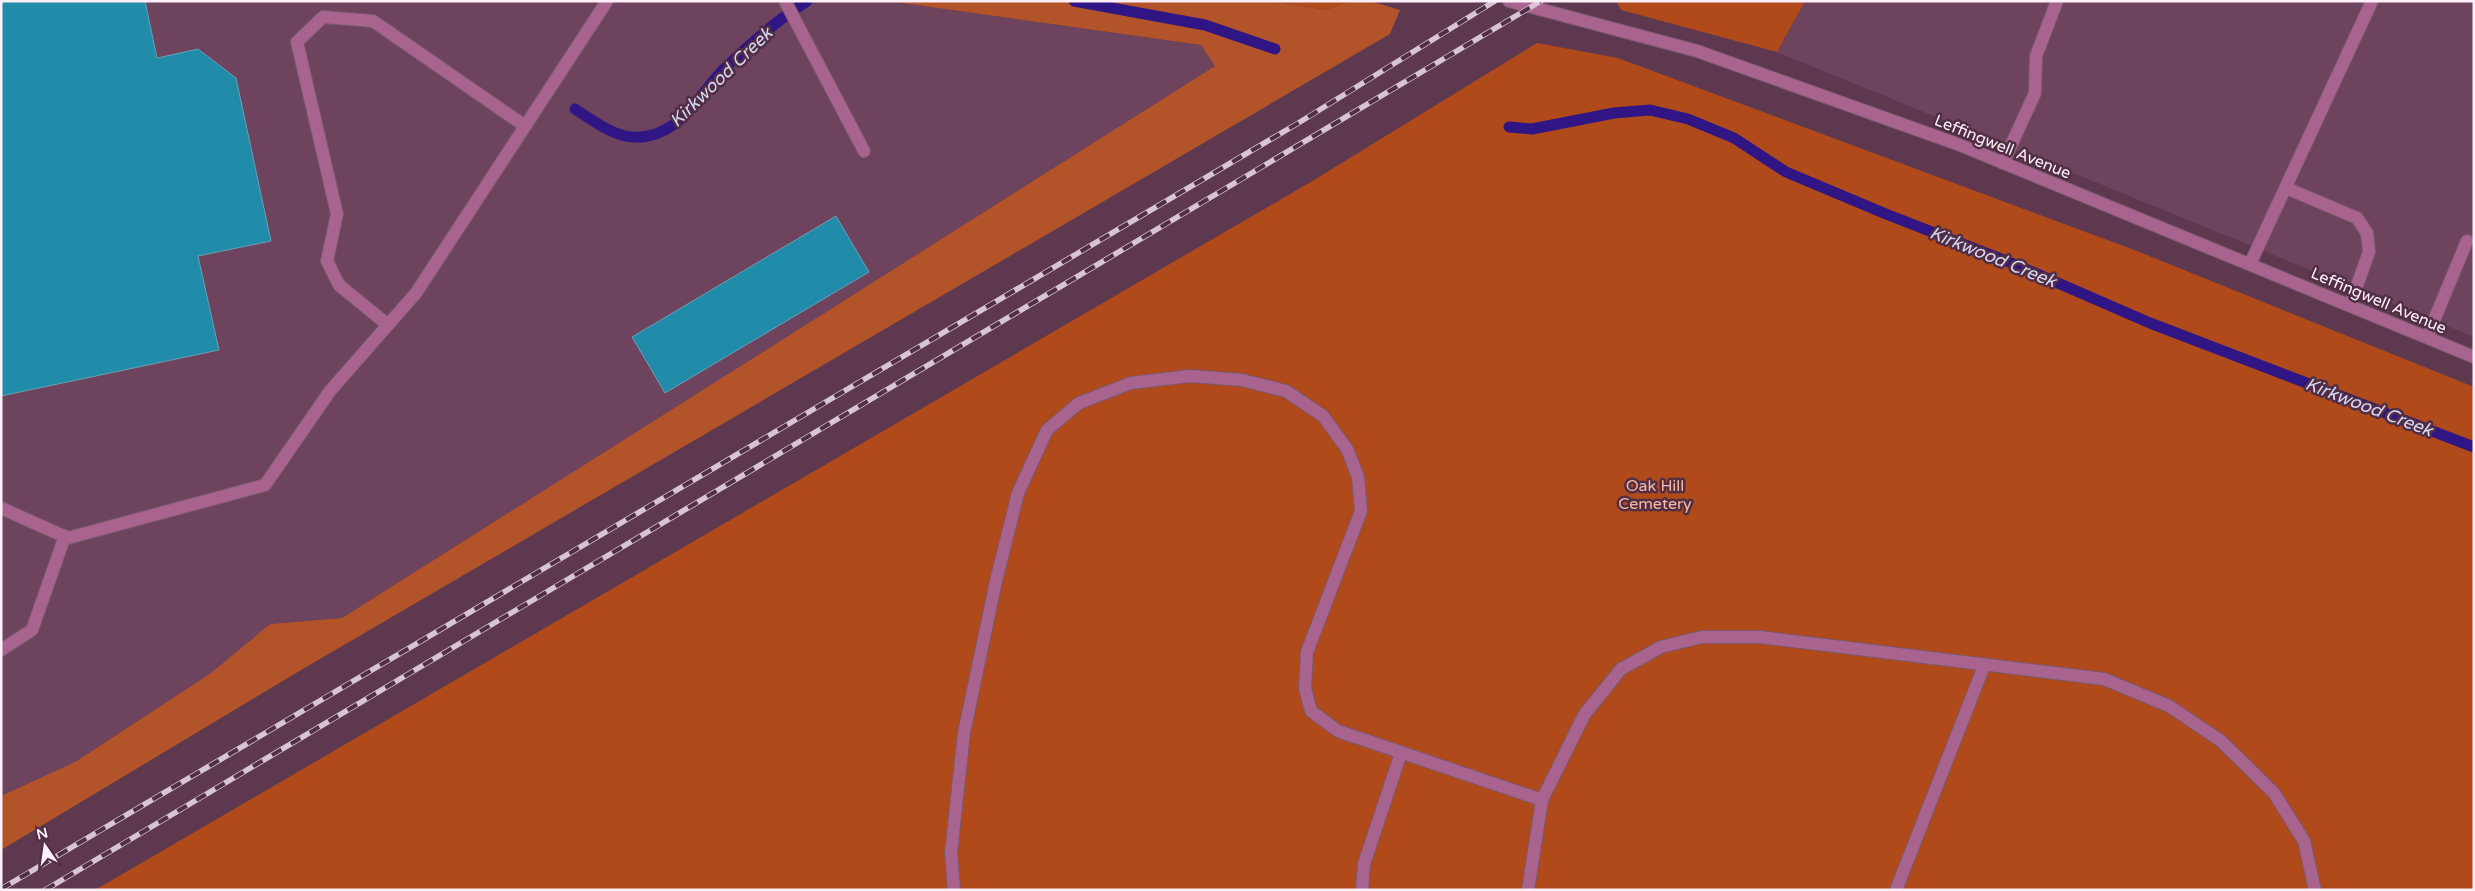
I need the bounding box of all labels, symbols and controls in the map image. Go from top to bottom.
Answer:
water label: Kirkwood Creek [665,22,778,132]
street label: Leffingwell Avenue [1931,110,2074,183]
water label: Kirkwood Creek [1927,222,2061,293]
street label: Leffingwell Avenue [2308,263,2450,339]
water label: Kirkwood Creek [2302,373,2437,442]
park label: Oak Hill Cemetery [1618,476,1692,514]
north arrow [20,821,70,871]
text: N [35,824,50,843]

